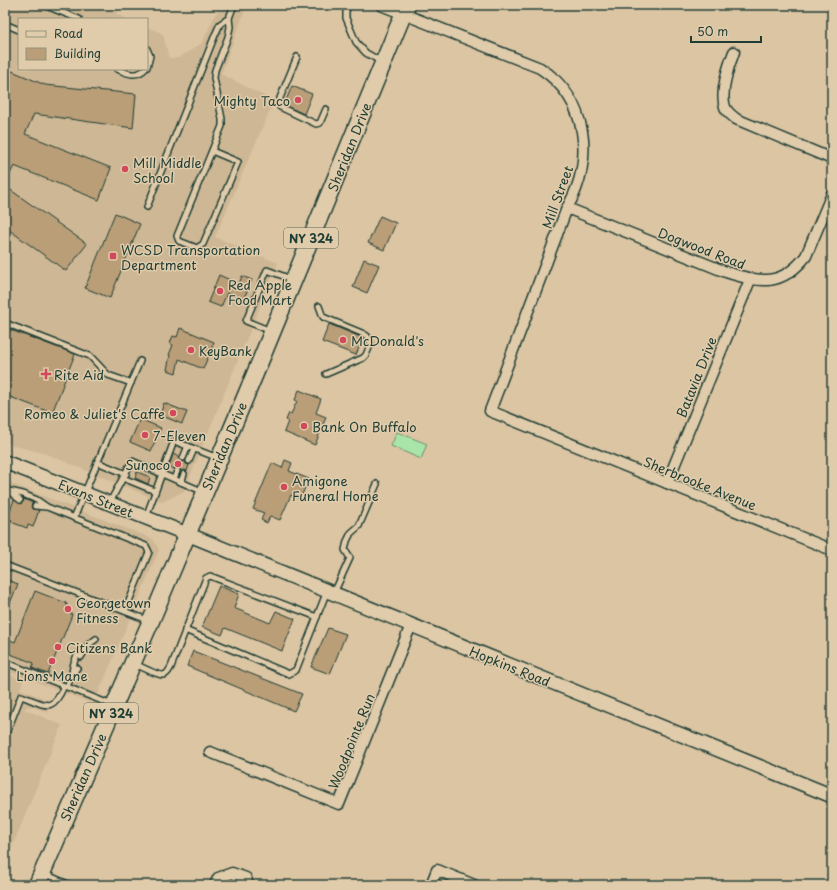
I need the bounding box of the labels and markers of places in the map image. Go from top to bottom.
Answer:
place label: Mighty Taco [214,91,290,110]
marker: Mighty Taco [293,95,303,105]
place label: Mill Middle School [133,153,202,187]
marker: Mill Middle School [120,164,130,174]
place label: WCSD Transportation Department [121,240,260,274]
marker: WCSD Transportation Department [108,251,118,261]
place label: Red Apple Food Mart [228,275,292,309]
marker: Red Apple Food Mart [215,286,225,296]
place label: McDonald's [351,331,424,350]
marker: McDonald's [338,335,348,345]
place label: KeyBank [199,341,252,360]
marker: KeyBank [186,345,196,355]
place label: Rite Aid [54,365,104,384]
marker: Rite Aid [41,369,51,379]
place label: Romeo & Juliet's Caffe [24,404,165,423]
marker: Romeo & Juliet's Caffe [168,408,178,418]
place label: Bank On Buffalo [312,417,416,436]
marker: Bank On Buffalo [299,421,309,431]
place label: 7-Eleven [153,426,206,445]
marker: 7-Eleven [140,430,150,440]
place label: Sunoco [125,455,170,474]
marker: Sunoco [173,459,183,469]
place label: Amigone Funeral Home [292,471,379,505]
marker: Amigone Funeral Home [279,482,289,492]
place label: Georgetown Fitness [76,593,151,627]
marker: Georgetown Fitness [63,604,73,614]
place label: Citizens Bank [66,638,152,657]
marker: Citizens Bank [53,642,63,652]
marker: Lions Mane [47,656,57,666]
place label: Lions Mane [16,666,88,685]

